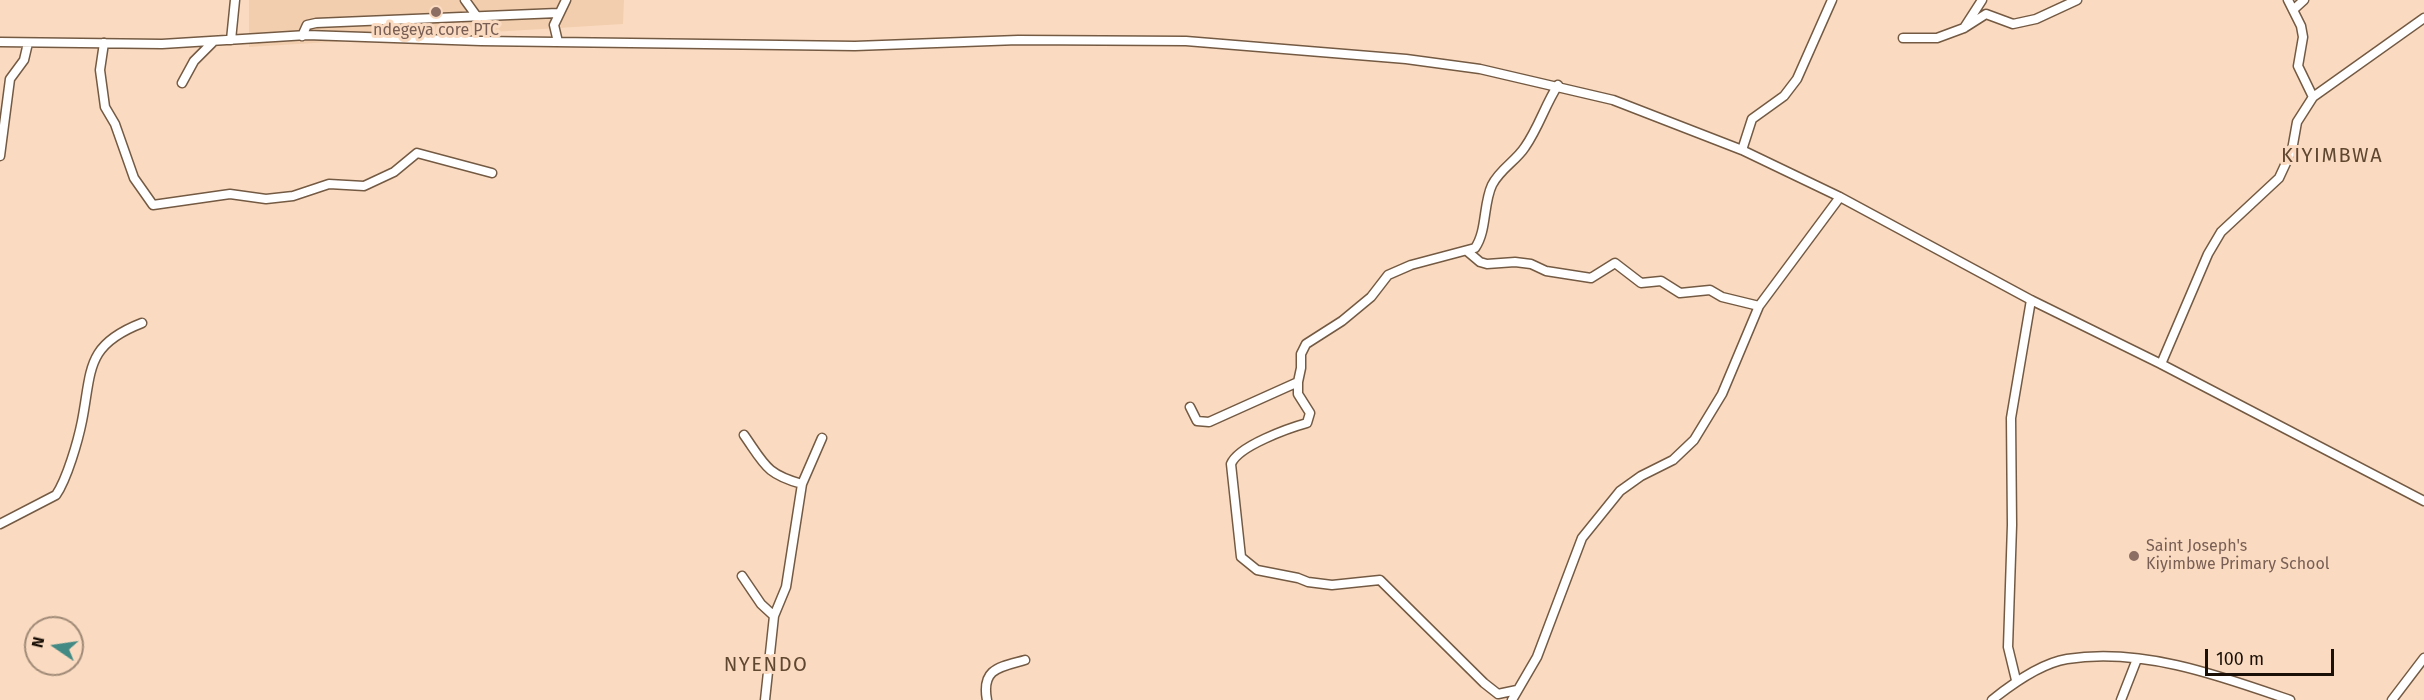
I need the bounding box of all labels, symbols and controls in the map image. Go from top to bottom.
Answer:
marker: ndegeya core PTC [429,5,443,19]
place label: ndegeya core PTC [373,21,499,41]
district label: KIYIMBWA [2281,144,2383,168]
place label: Saint Joseph's Kiyimbwe Primary School [2146,537,2329,575]
marker: Saint Joseph's Kiyimbwe Primary School [2127,549,2141,563]
north arrow [24,616,84,676]
text: N [27,635,48,650]
scale bar [2208,637,2337,675]
text: 100 m [2216,648,2264,670]
district label: NYENDO [724,653,808,677]

